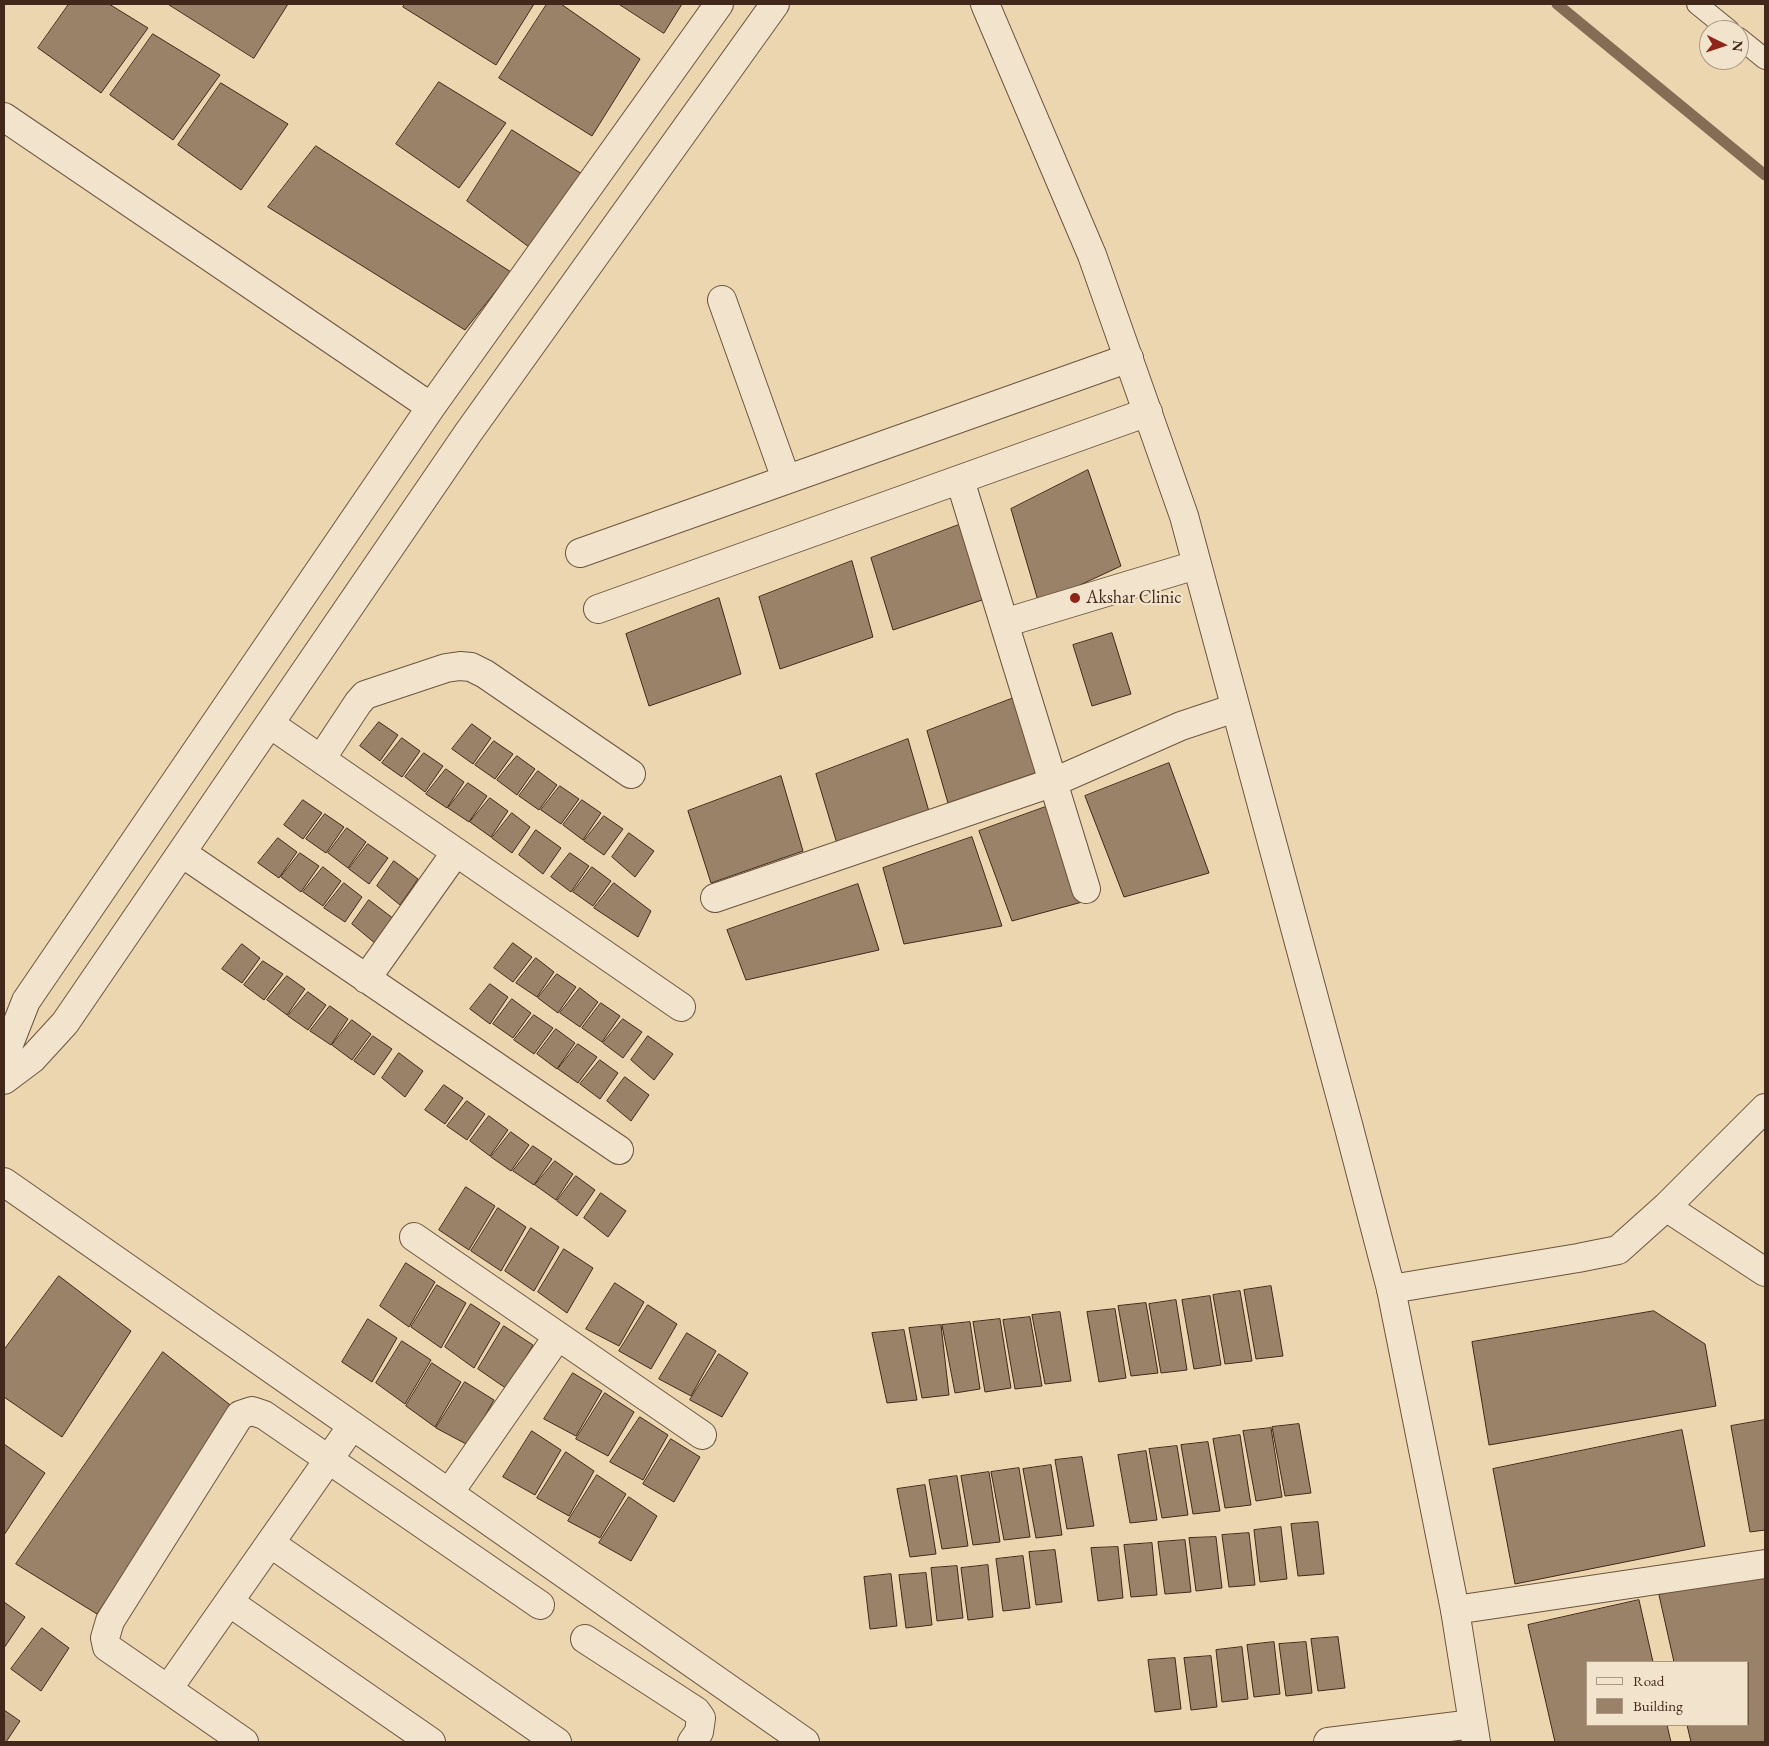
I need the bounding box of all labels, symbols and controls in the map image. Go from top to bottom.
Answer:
north arrow [1699,20,1749,70]
text: N [1729,40,1747,52]
place label: Akshar Clinic [1086,587,1182,609]
marker: Akshar Clinic [1068,591,1082,605]
legend [1586,1661,1749,1726]
text: Road [1633,1671,1664,1690]
text: Building [1633,1696,1683,1715]

